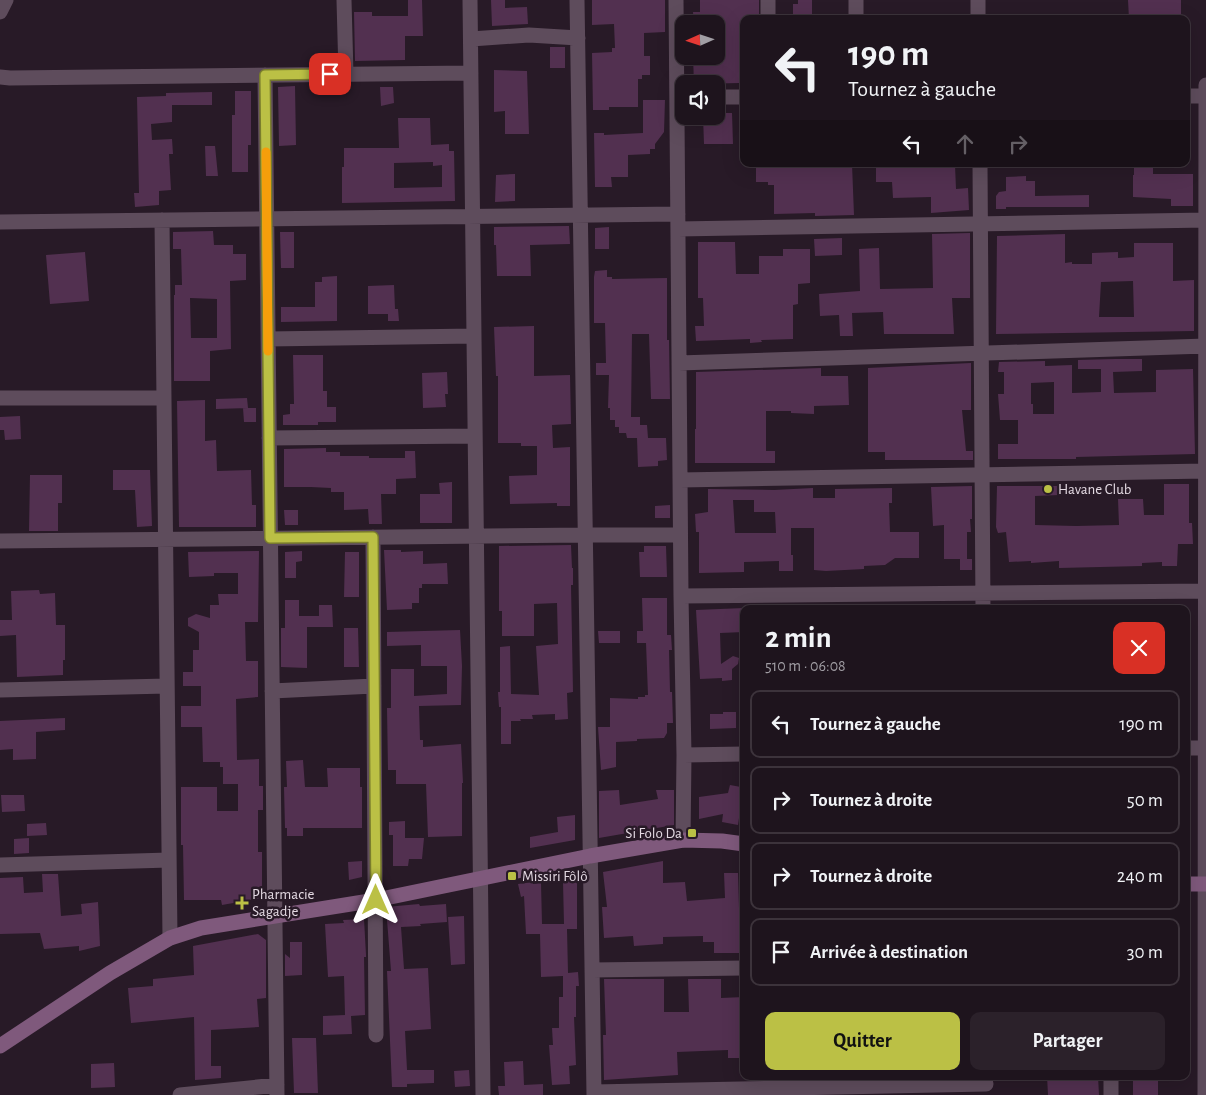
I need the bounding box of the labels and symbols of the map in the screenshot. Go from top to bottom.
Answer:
north arrow [675,15,725,65]
pin [309,53,351,95]
place label: Havane Club [1058,482,1132,497]
marker: Havane Club [1042,483,1054,495]
place label: Si Folo Da [625,826,682,841]
marker: Si Folo Da [686,827,698,839]
place label: Missiri Fôlô [522,869,588,884]
marker: Missiri Fôlô [506,870,518,882]
position arrow [349,873,401,925]
place label: Pharmacie Sagadje [252,887,315,919]
marker: Pharmacie Sagadje [236,897,248,909]

